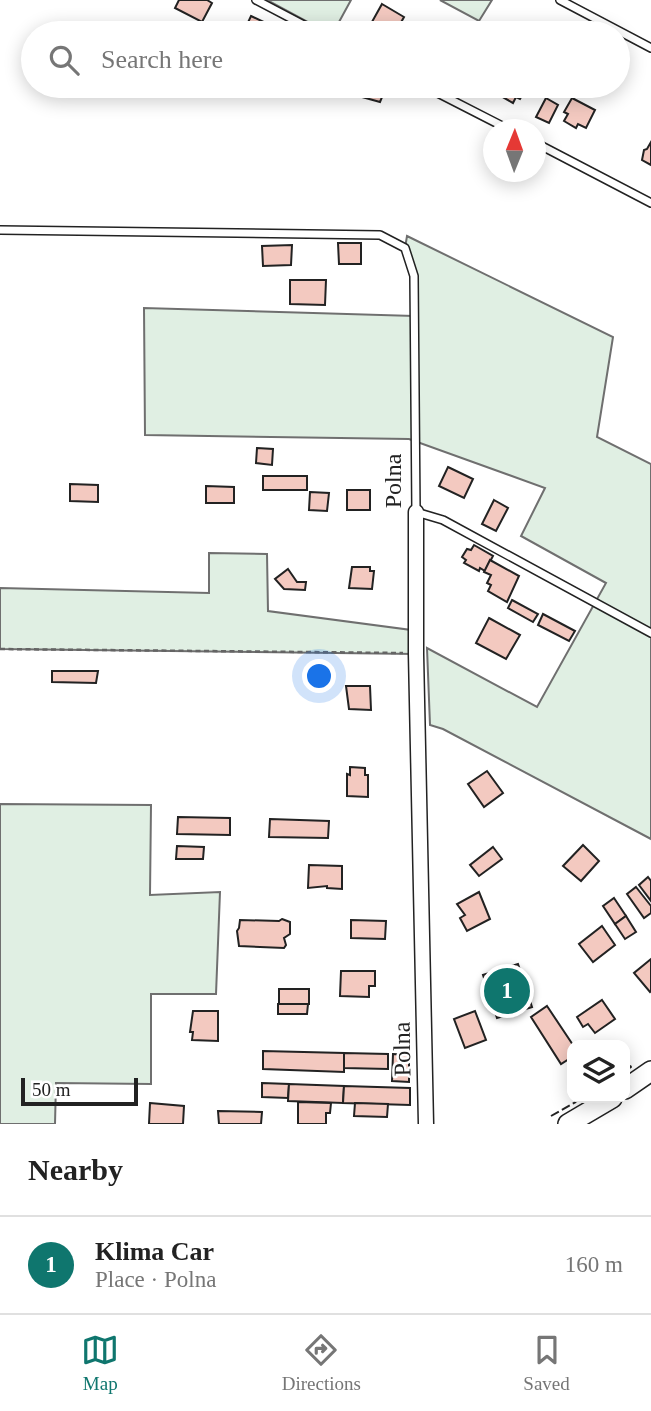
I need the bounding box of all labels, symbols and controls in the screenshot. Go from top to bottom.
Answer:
search box [21,21,630,98]
icon: search [45,41,83,79]
text: Search here [101,45,223,74]
north arrow [483,119,546,182]
street label: Polna [380,453,406,508]
your location [302,659,336,693]
pin: 1 [484,965,530,1017]
street label: Polna [389,1021,415,1077]
map controls [567,1040,630,1103]
button: layers [567,1040,630,1103]
scale bar [21,1075,138,1107]
text: 50 m [32,1079,71,1100]
text: Nearby [28,1153,123,1186]
text: Klima Car [95,1237,214,1266]
text: 1 [45,1252,57,1277]
text: 160 m [565,1252,623,1277]
text: Place · Polna [95,1267,216,1292]
tab: Map [81,1331,119,1395]
tab: Directions [282,1331,361,1395]
tab: Saved [523,1331,570,1395]

